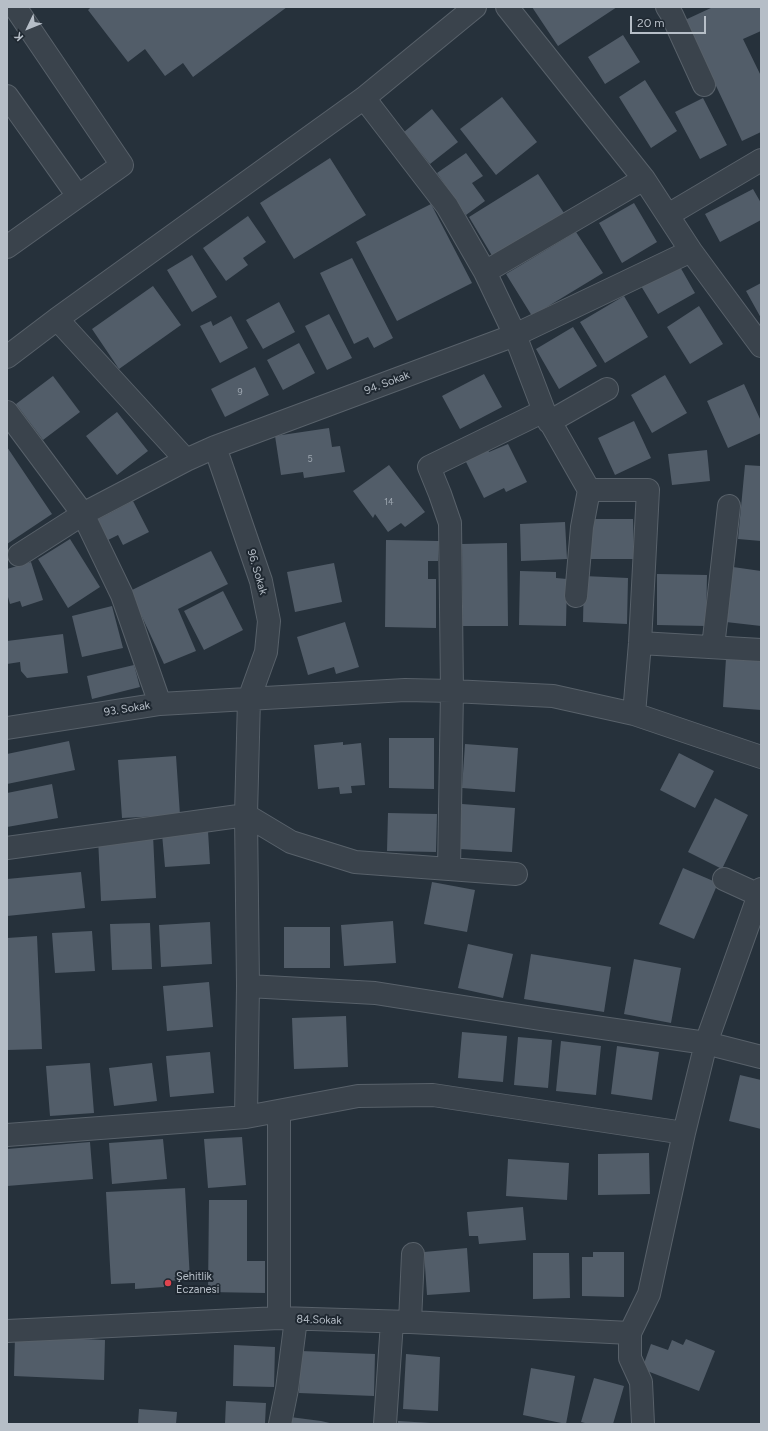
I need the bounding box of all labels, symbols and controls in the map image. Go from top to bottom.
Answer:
north arrow [8,8,48,48]
scale bar [632,8,708,34]
text: 20 m [637,16,665,30]
text: K [12,29,26,44]
street label: 94. Sokak [363,368,411,398]
house number: 9 [237,387,243,397]
house number: 5 [307,454,313,464]
house number: 14 [384,497,394,507]
street label: 96. Sokak [244,548,270,596]
street label: 93. Sokak [103,699,151,719]
place label: Şehitlik Eczanesi [176,1270,219,1296]
marker: Şehitlik Eczanesi [163,1278,173,1288]
street label: 84.Sokak [296,1313,342,1327]

